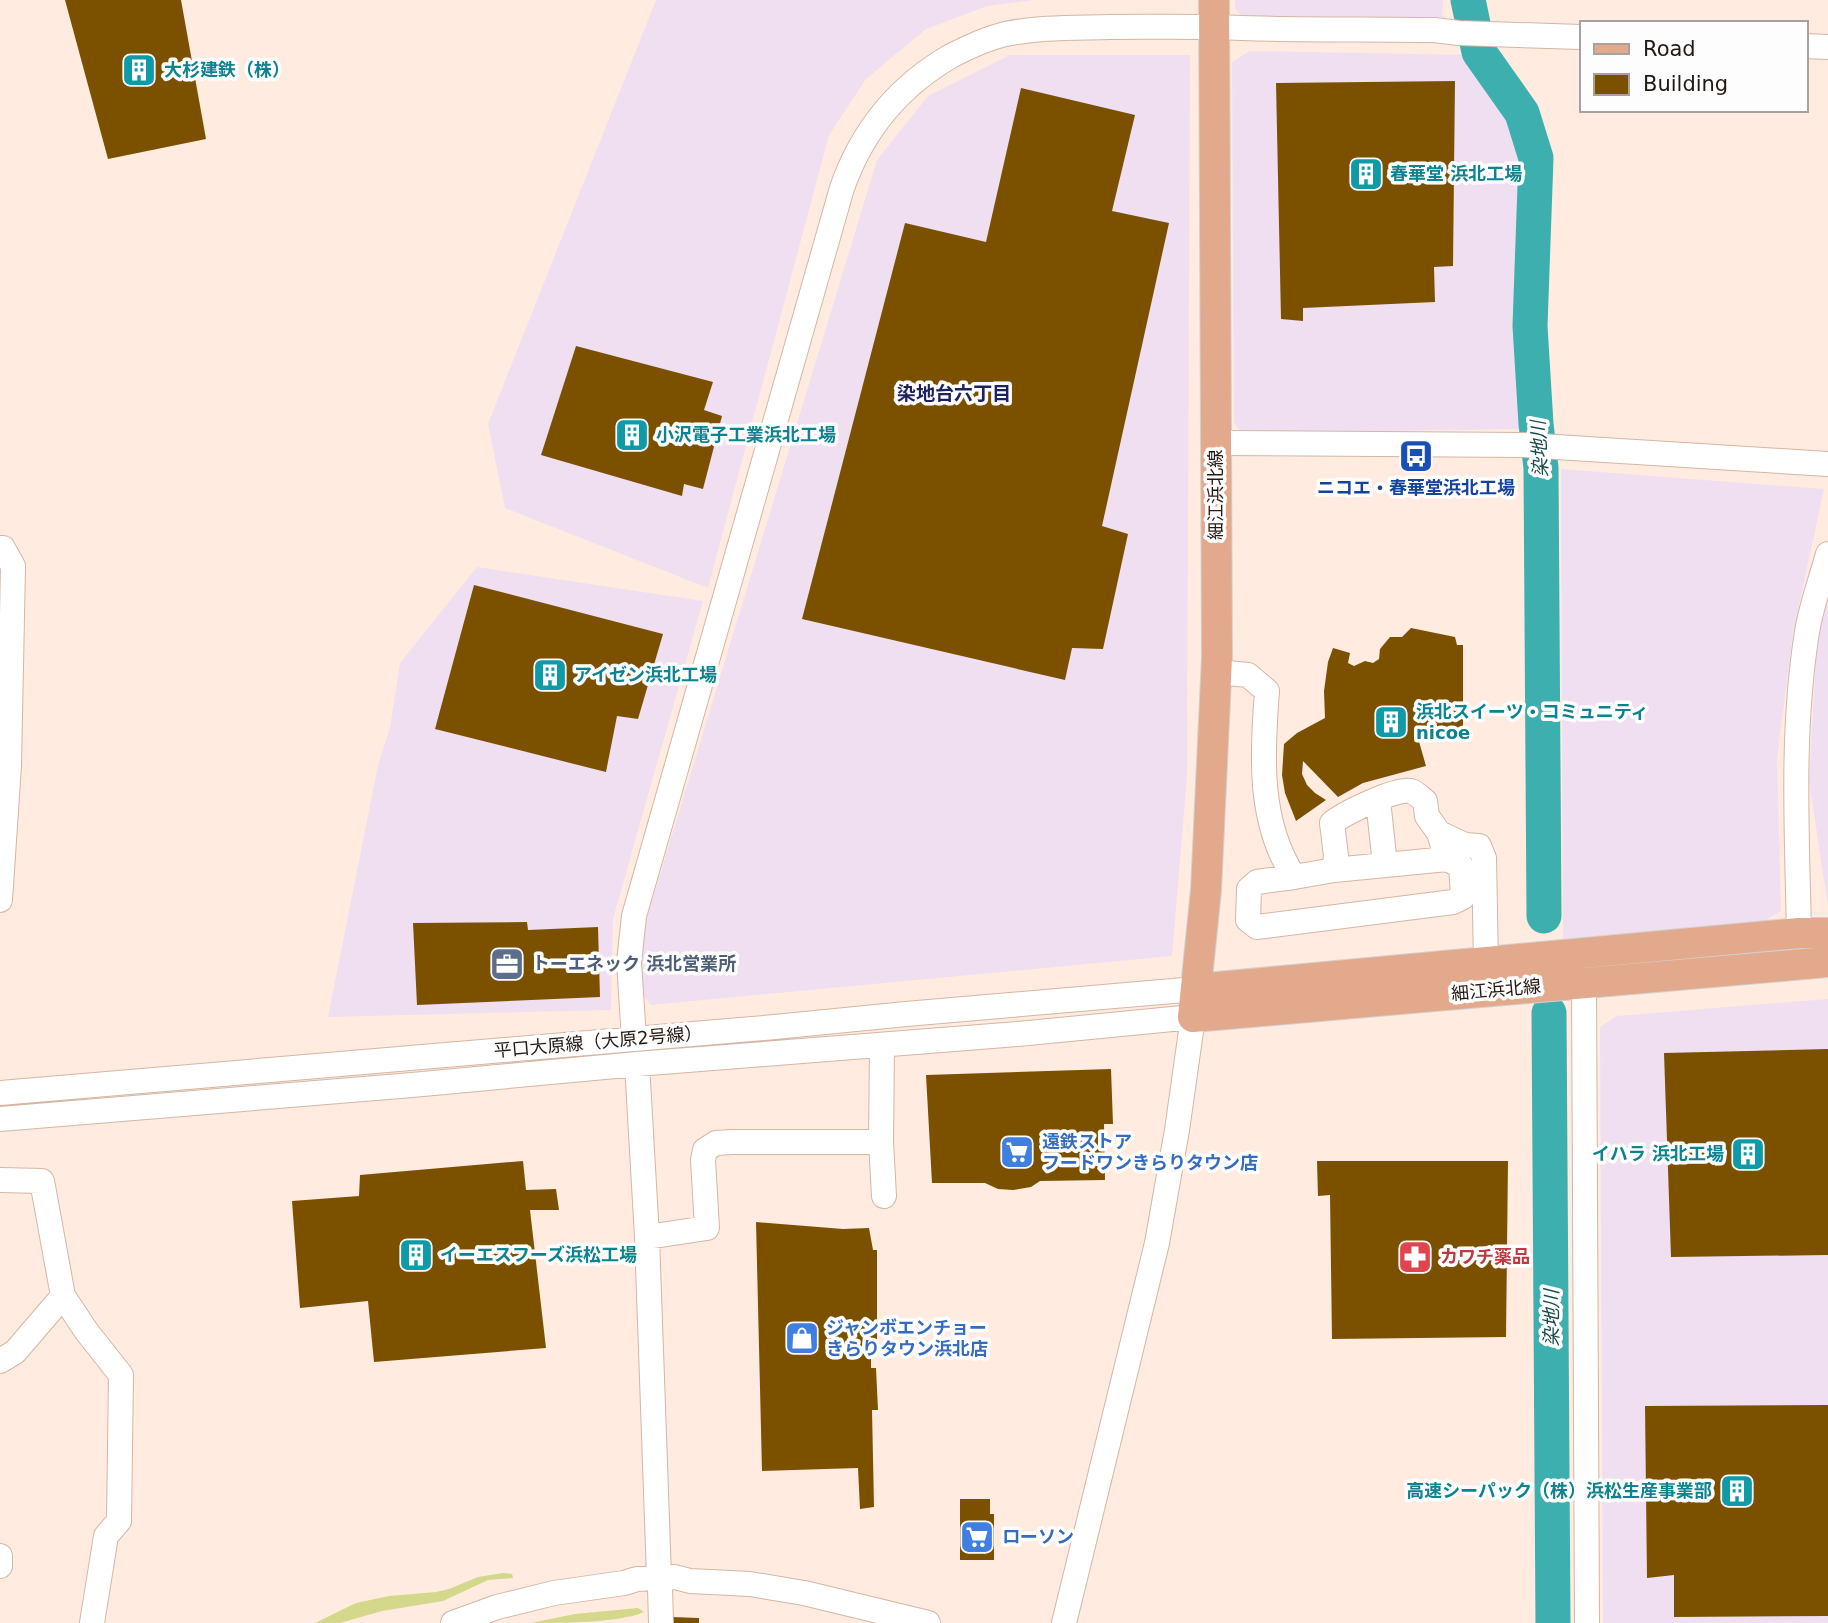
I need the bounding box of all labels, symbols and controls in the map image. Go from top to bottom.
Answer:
legend [1580,21,1807,112]
text: Road [1643,37,1696,61]
building icon: 大杉建鉄（株） [120,51,158,89]
place label: 大杉建鉄（株） [164,59,290,80]
text: Building [1643,72,1728,96]
building icon: 春華堂 浜北工場 [1347,155,1385,193]
place label: 春華堂 浜北工場 [1390,163,1522,184]
district label: 染地台六丁目 [897,382,1011,404]
building icon: 小沢電子工業浜北工場 [613,416,651,454]
water label: 染地川 [1526,418,1551,478]
place label: 小沢電子工業浜北工場 [656,424,836,445]
bus stop icon: ニコエ・春華堂浜北工場 [1397,437,1435,475]
street label: 細江浜北線 [1205,450,1226,540]
place label: ニコエ・春華堂浜北工場 [1317,477,1515,498]
building icon: アイゼン浜北工場 [531,656,569,694]
place label: アイゼン浜北工場 [574,664,717,685]
place label: 浜北スイーツ・コミュニティ nicoe [1416,701,1649,743]
building icon: 浜北スイーツ・コミュニティ nicoe [1372,703,1410,741]
office icon: トーエネック 浜北営業所 [488,945,526,983]
place label: トーエネック 浜北営業所 [532,953,736,974]
street label: 細江浜北線 [1450,975,1542,1004]
street label: 平口大原線（大原2号線） [493,1022,703,1061]
place label: 遠鉄ストア フードワンきらりタウン店 [1042,1131,1258,1173]
supermarket icon: 遠鉄ストア フードワンきらりタウン店 [998,1133,1036,1171]
building icon: イハラ 浜北工場 [1729,1135,1767,1173]
place label: イハラ 浜北工場 [1592,1143,1724,1164]
building icon: イーエスフーズ浜松工場 [397,1236,435,1274]
pharmacy icon: カワチ薬品 [1396,1238,1434,1276]
place label: イーエスフーズ浜松工場 [440,1244,637,1265]
place label: カワチ薬品 [1440,1246,1530,1267]
water label: 染地川 [1540,1288,1562,1347]
place label: ジャンボエンチョー きらりタウン浜北店 [826,1317,988,1359]
shop icon: ジャンボエンチョー きらりタウン浜北店 [783,1319,821,1357]
building icon: 高速シーパック（株）浜松生産事業部 [1718,1472,1756,1510]
place label: 高速シーパック（株）浜松生産事業部 [1406,1480,1712,1501]
supermarket icon: ローソン [958,1518,996,1556]
place label: ローソン [1002,1526,1074,1547]

